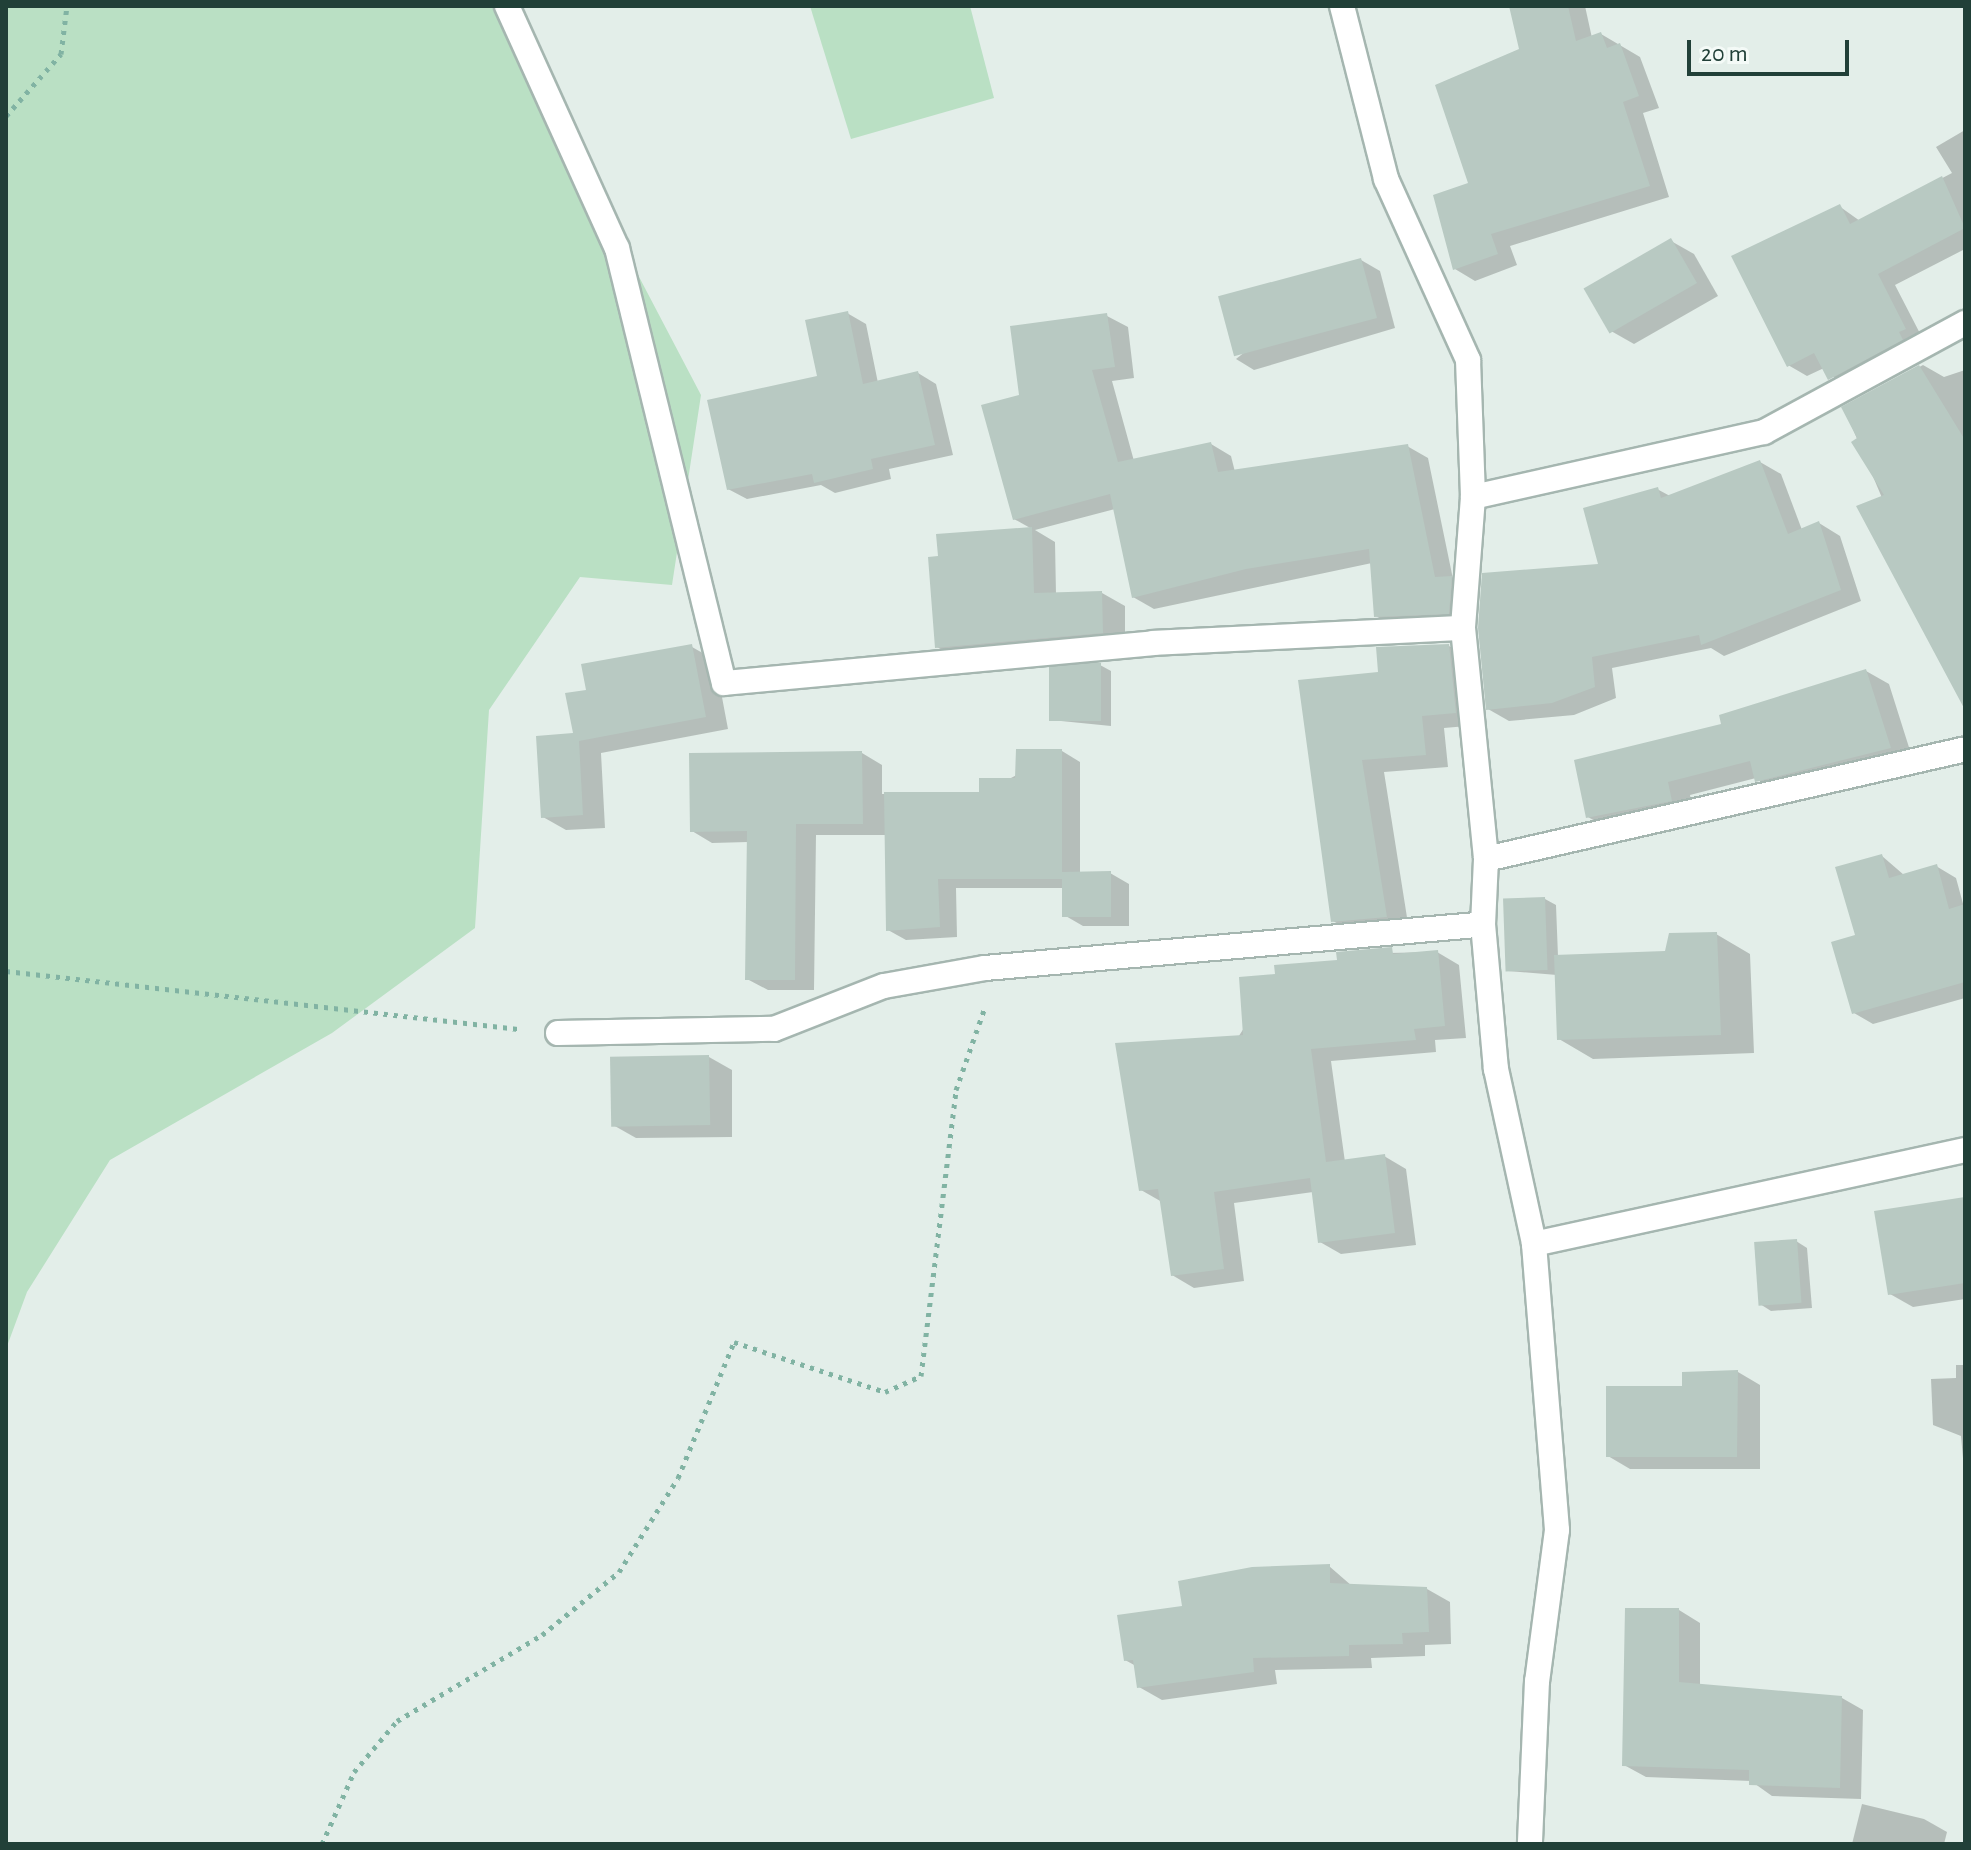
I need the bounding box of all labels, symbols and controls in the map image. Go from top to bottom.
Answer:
scale bar [1691,24,1853,74]
text: 20 m [1701,42,1748,66]

